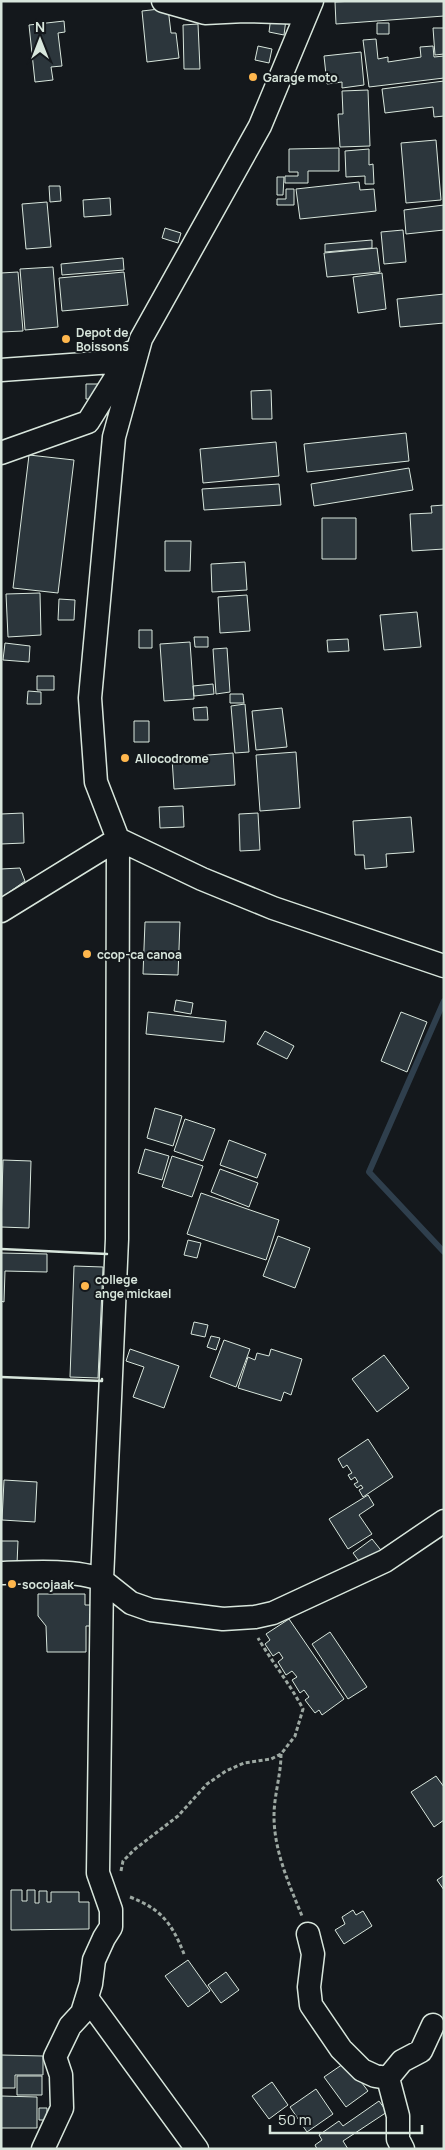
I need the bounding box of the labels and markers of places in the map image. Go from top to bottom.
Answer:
place label: Garage moto [263,69,338,86]
marker: Garage moto [247,71,259,83]
place label: Depot de Boissons [76,324,129,355]
marker: Depot de Boissons [60,333,72,345]
place label: Allocodrome [135,750,209,767]
marker: Allocodrome [119,752,131,764]
place label: ccop-ca canoa [97,946,182,963]
marker: ccop-ca canoa [81,948,93,960]
place label: college ange mickael [95,1271,171,1302]
marker: college ange mickael [79,1280,91,1292]
place label: socojaak [22,1576,74,1593]
marker: socojaak [6,1578,18,1590]

